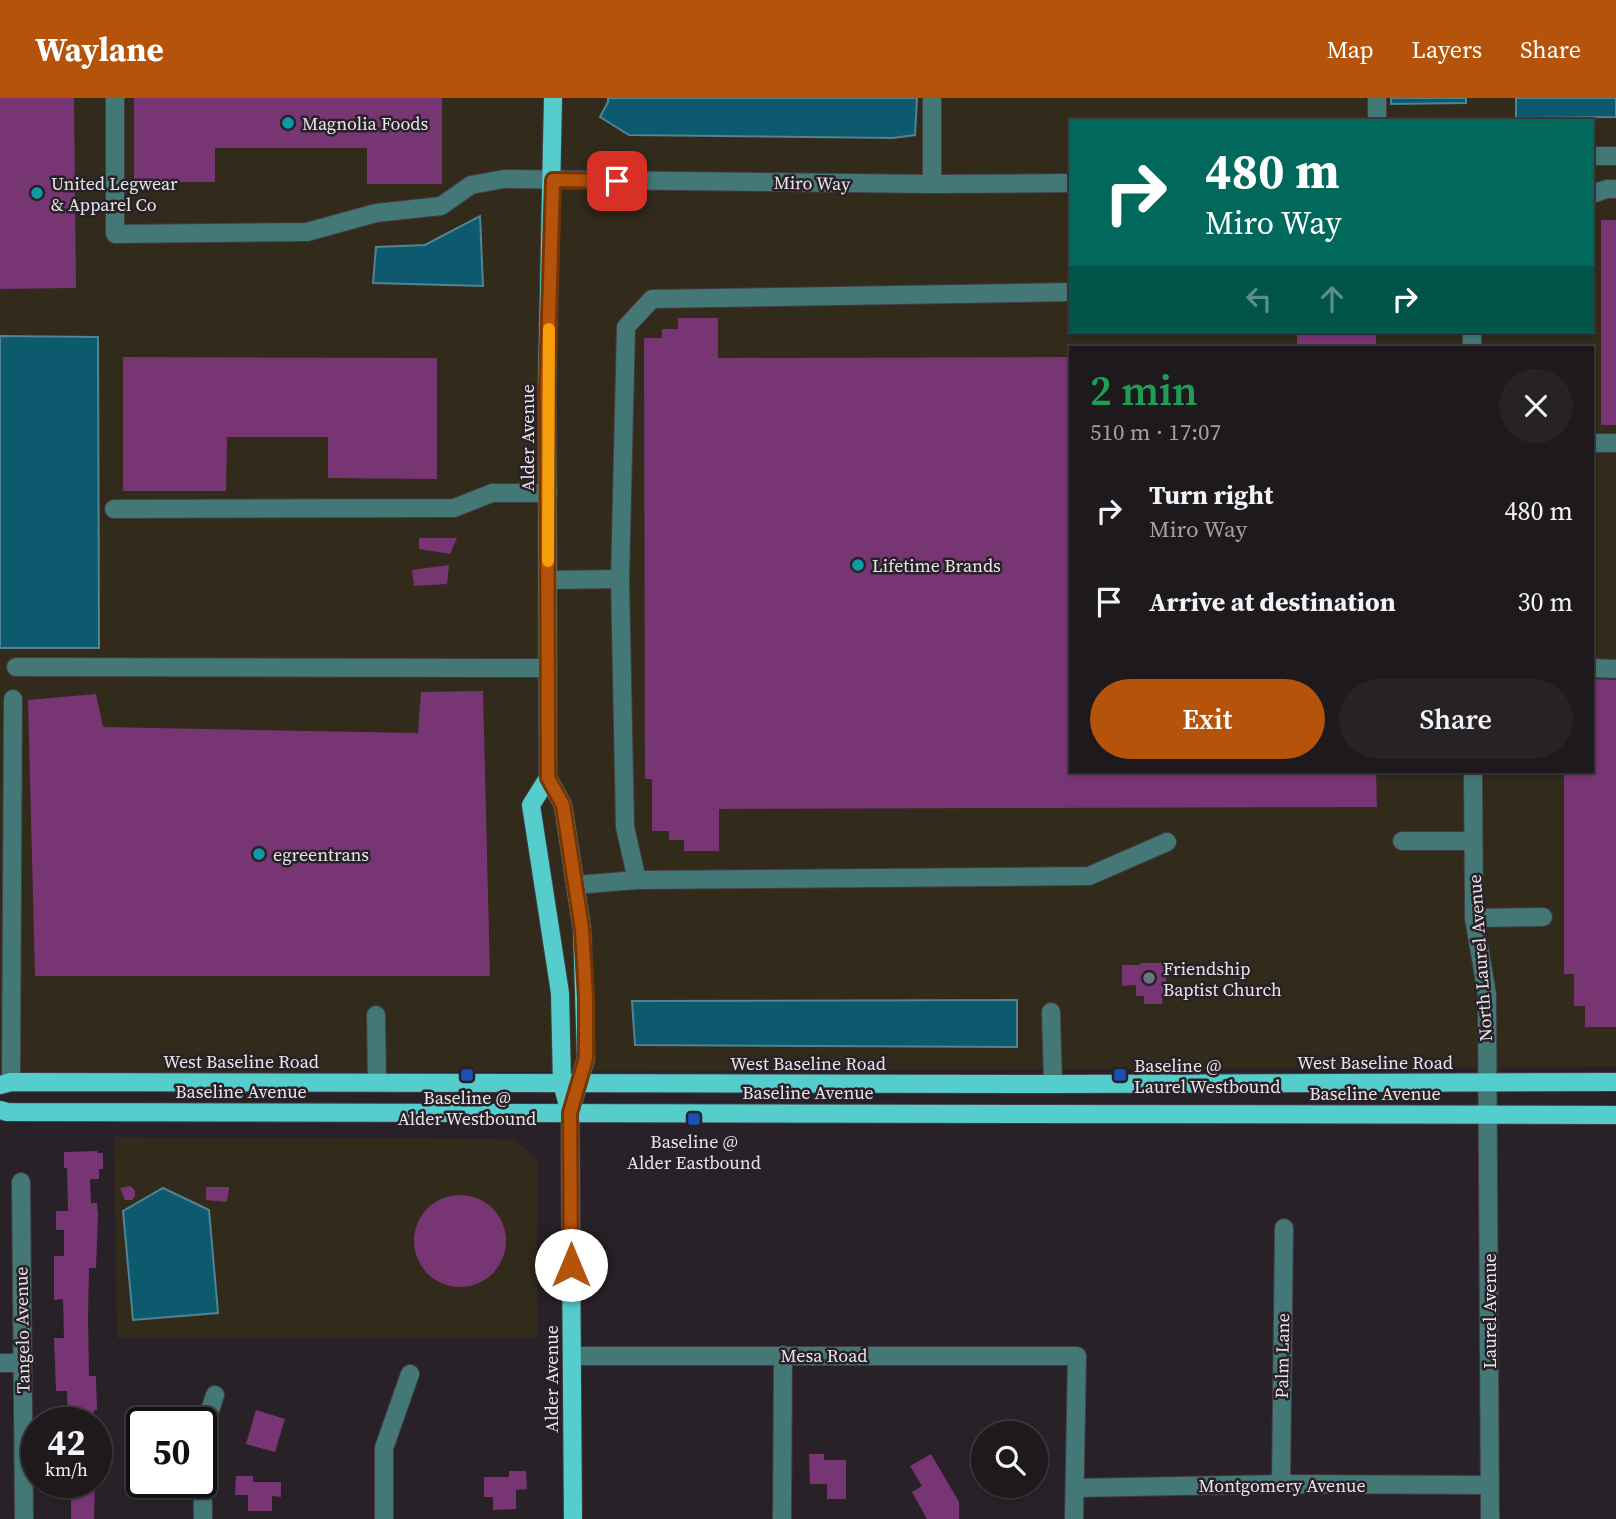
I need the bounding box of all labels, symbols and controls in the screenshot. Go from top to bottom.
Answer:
text: Waylane [35,27,164,72]
text: Map [1327,33,1374,66]
text: Layers [1412,33,1482,66]
text: Share [1520,33,1581,66]
place label: Magnolia Foods [302,111,429,136]
marker: Magnolia Foods [280,115,296,131]
text: 480 m [1205,137,1340,204]
icon: right [1090,147,1181,238]
pin [587,151,647,211]
icon: arrive [598,162,636,200]
street label: Miro Way [773,170,851,196]
place label: United Legwear & Apparel Co [51,171,178,217]
marker: United Legwear & Apparel Co [29,185,45,201]
text: Miro Way [1205,201,1342,245]
icon: left [1240,280,1278,318]
icon: ahead [1313,280,1351,318]
icon: right [1386,280,1424,318]
text: 2 min [1090,361,1198,419]
button: close [1499,369,1573,443]
street label: Alder Avenue [515,384,540,492]
text: 510 m · 17:07 [1090,416,1221,448]
text: Turn right [1149,477,1273,513]
icon: right [1090,492,1128,530]
text: 480 m [1505,493,1573,529]
text: Miro Way [1149,513,1247,545]
place label: Lifetime Brands [872,553,1001,578]
marker: Lifetime Brands [850,557,866,573]
icon: arrive [1090,583,1128,621]
text: Arrive at destination [1149,584,1396,620]
text: 30 m [1518,584,1573,620]
button: Exit [1090,679,1325,759]
button: Share [1339,679,1573,759]
place label: egreentrans [273,842,369,867]
marker: egreentrans [251,846,267,862]
street label: North Laurel Avenue [1462,874,1498,1042]
place label: Friendship Baptist Church [1163,956,1282,1002]
marker: Friendship Baptist Church [1141,970,1157,986]
street label: West Baseline Road [163,1049,319,1074]
street label: West Baseline Road [1297,1050,1453,1075]
street label: West Baseline Road [730,1051,886,1076]
place label: Baseline @ Laurel Westbound [1134,1053,1280,1099]
marker: Baseline @ Alder Westbound [459,1067,475,1083]
marker: Baseline @ Laurel Westbound [1112,1067,1128,1083]
street label: Baseline Avenue [175,1079,307,1104]
street label: Baseline Avenue [742,1080,874,1105]
street label: Baseline Avenue [1309,1081,1441,1106]
place label: Baseline @ Alder Westbound [398,1085,536,1131]
marker: Baseline @ Alder Eastbound [686,1111,702,1127]
place label: Baseline @ Alder Eastbound [627,1129,761,1175]
position arrow [534,1228,608,1302]
street label: Laurel Avenue [1477,1253,1502,1369]
street label: Tangelo Avenue [8,1266,36,1394]
street label: Palm Lane [1269,1313,1295,1399]
street label: Alder Avenue [539,1325,564,1433]
street label: Mesa Road [780,1343,868,1368]
speed limit sign: 50 [126,1407,217,1498]
text: 42 [48,1419,85,1467]
map controls [971,1421,1048,1498]
button: search [971,1421,1048,1498]
text: km/h [45,1457,88,1482]
street label: Montgomery Avenue [1198,1473,1366,1498]

